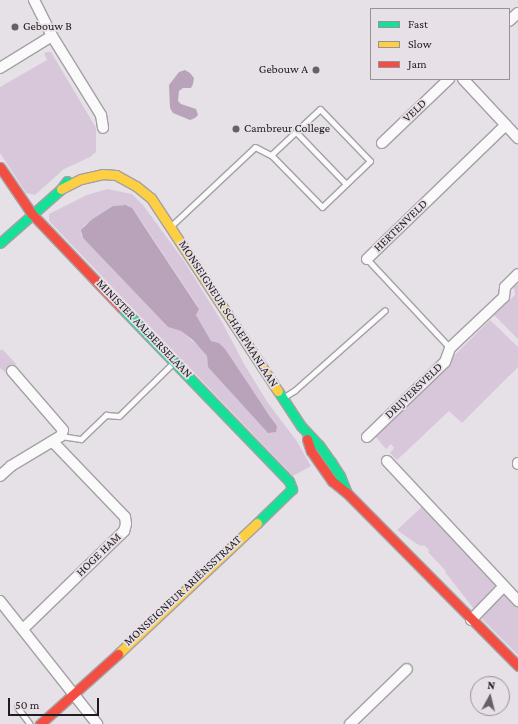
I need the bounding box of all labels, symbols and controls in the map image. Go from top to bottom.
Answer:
legend [370,8,510,80]
text: Fast [408,17,428,31]
place label: Gebouw B [23,20,72,34]
marker: Gebouw B [10,22,20,32]
text: Slow [408,37,432,51]
text: Jam [408,57,427,71]
place label: Gebouw A [259,63,308,77]
marker: Gebouw A [311,65,321,75]
street label: VELD [400,96,430,126]
place label: Cambreur College [244,122,330,136]
marker: Cambreur College [231,124,241,134]
street label: HERTENVELD [371,197,431,255]
street label: MONSEIGNEUR SCHAEPMANLAAN [175,238,281,390]
street label: MINISTER AALBERSELAAN [93,277,195,381]
street label: DRIJVERSVELD [382,360,446,422]
street label: HOGE HAM [74,530,124,580]
street label: MONSEIGNEUR ARIËNSSTRAAT [121,533,245,649]
north arrow [470,676,510,716]
text: N [487,679,496,691]
scale bar [10,690,101,716]
text: 50 m [15,698,39,712]

